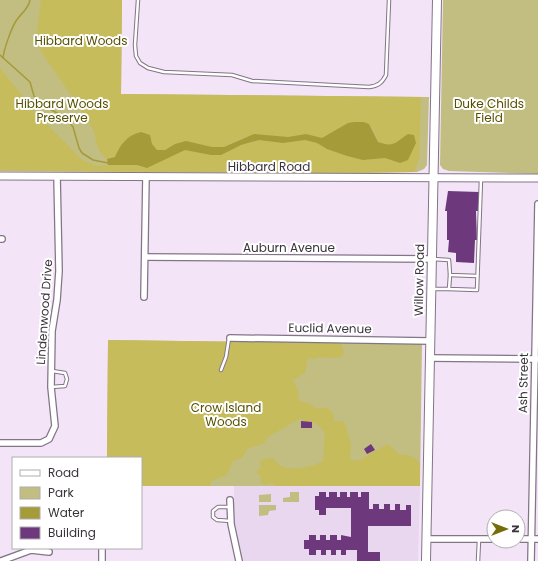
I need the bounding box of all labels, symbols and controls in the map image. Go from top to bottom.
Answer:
park label: Hibbard Woods [35,32,127,49]
park label: Hibbard Woods Preserve [16,95,108,126]
park label: Duke Childs Field [454,95,524,126]
street label: Hibbard Road [228,158,310,175]
street label: Auburn Avenue [243,239,335,256]
street label: Willow Road [410,244,428,316]
street label: Lindenwood Drive [32,259,56,365]
street label: Euclid Avenue [288,319,372,337]
street label: Ash Street [514,353,532,413]
park label: Crow Island Woods [191,399,261,430]
legend [12,457,142,549]
text: Road [48,464,79,481]
text: Park [48,484,75,501]
text: Water [48,504,85,521]
north arrow [486,509,526,549]
text: Building [48,524,96,541]
text: N [508,525,524,533]

